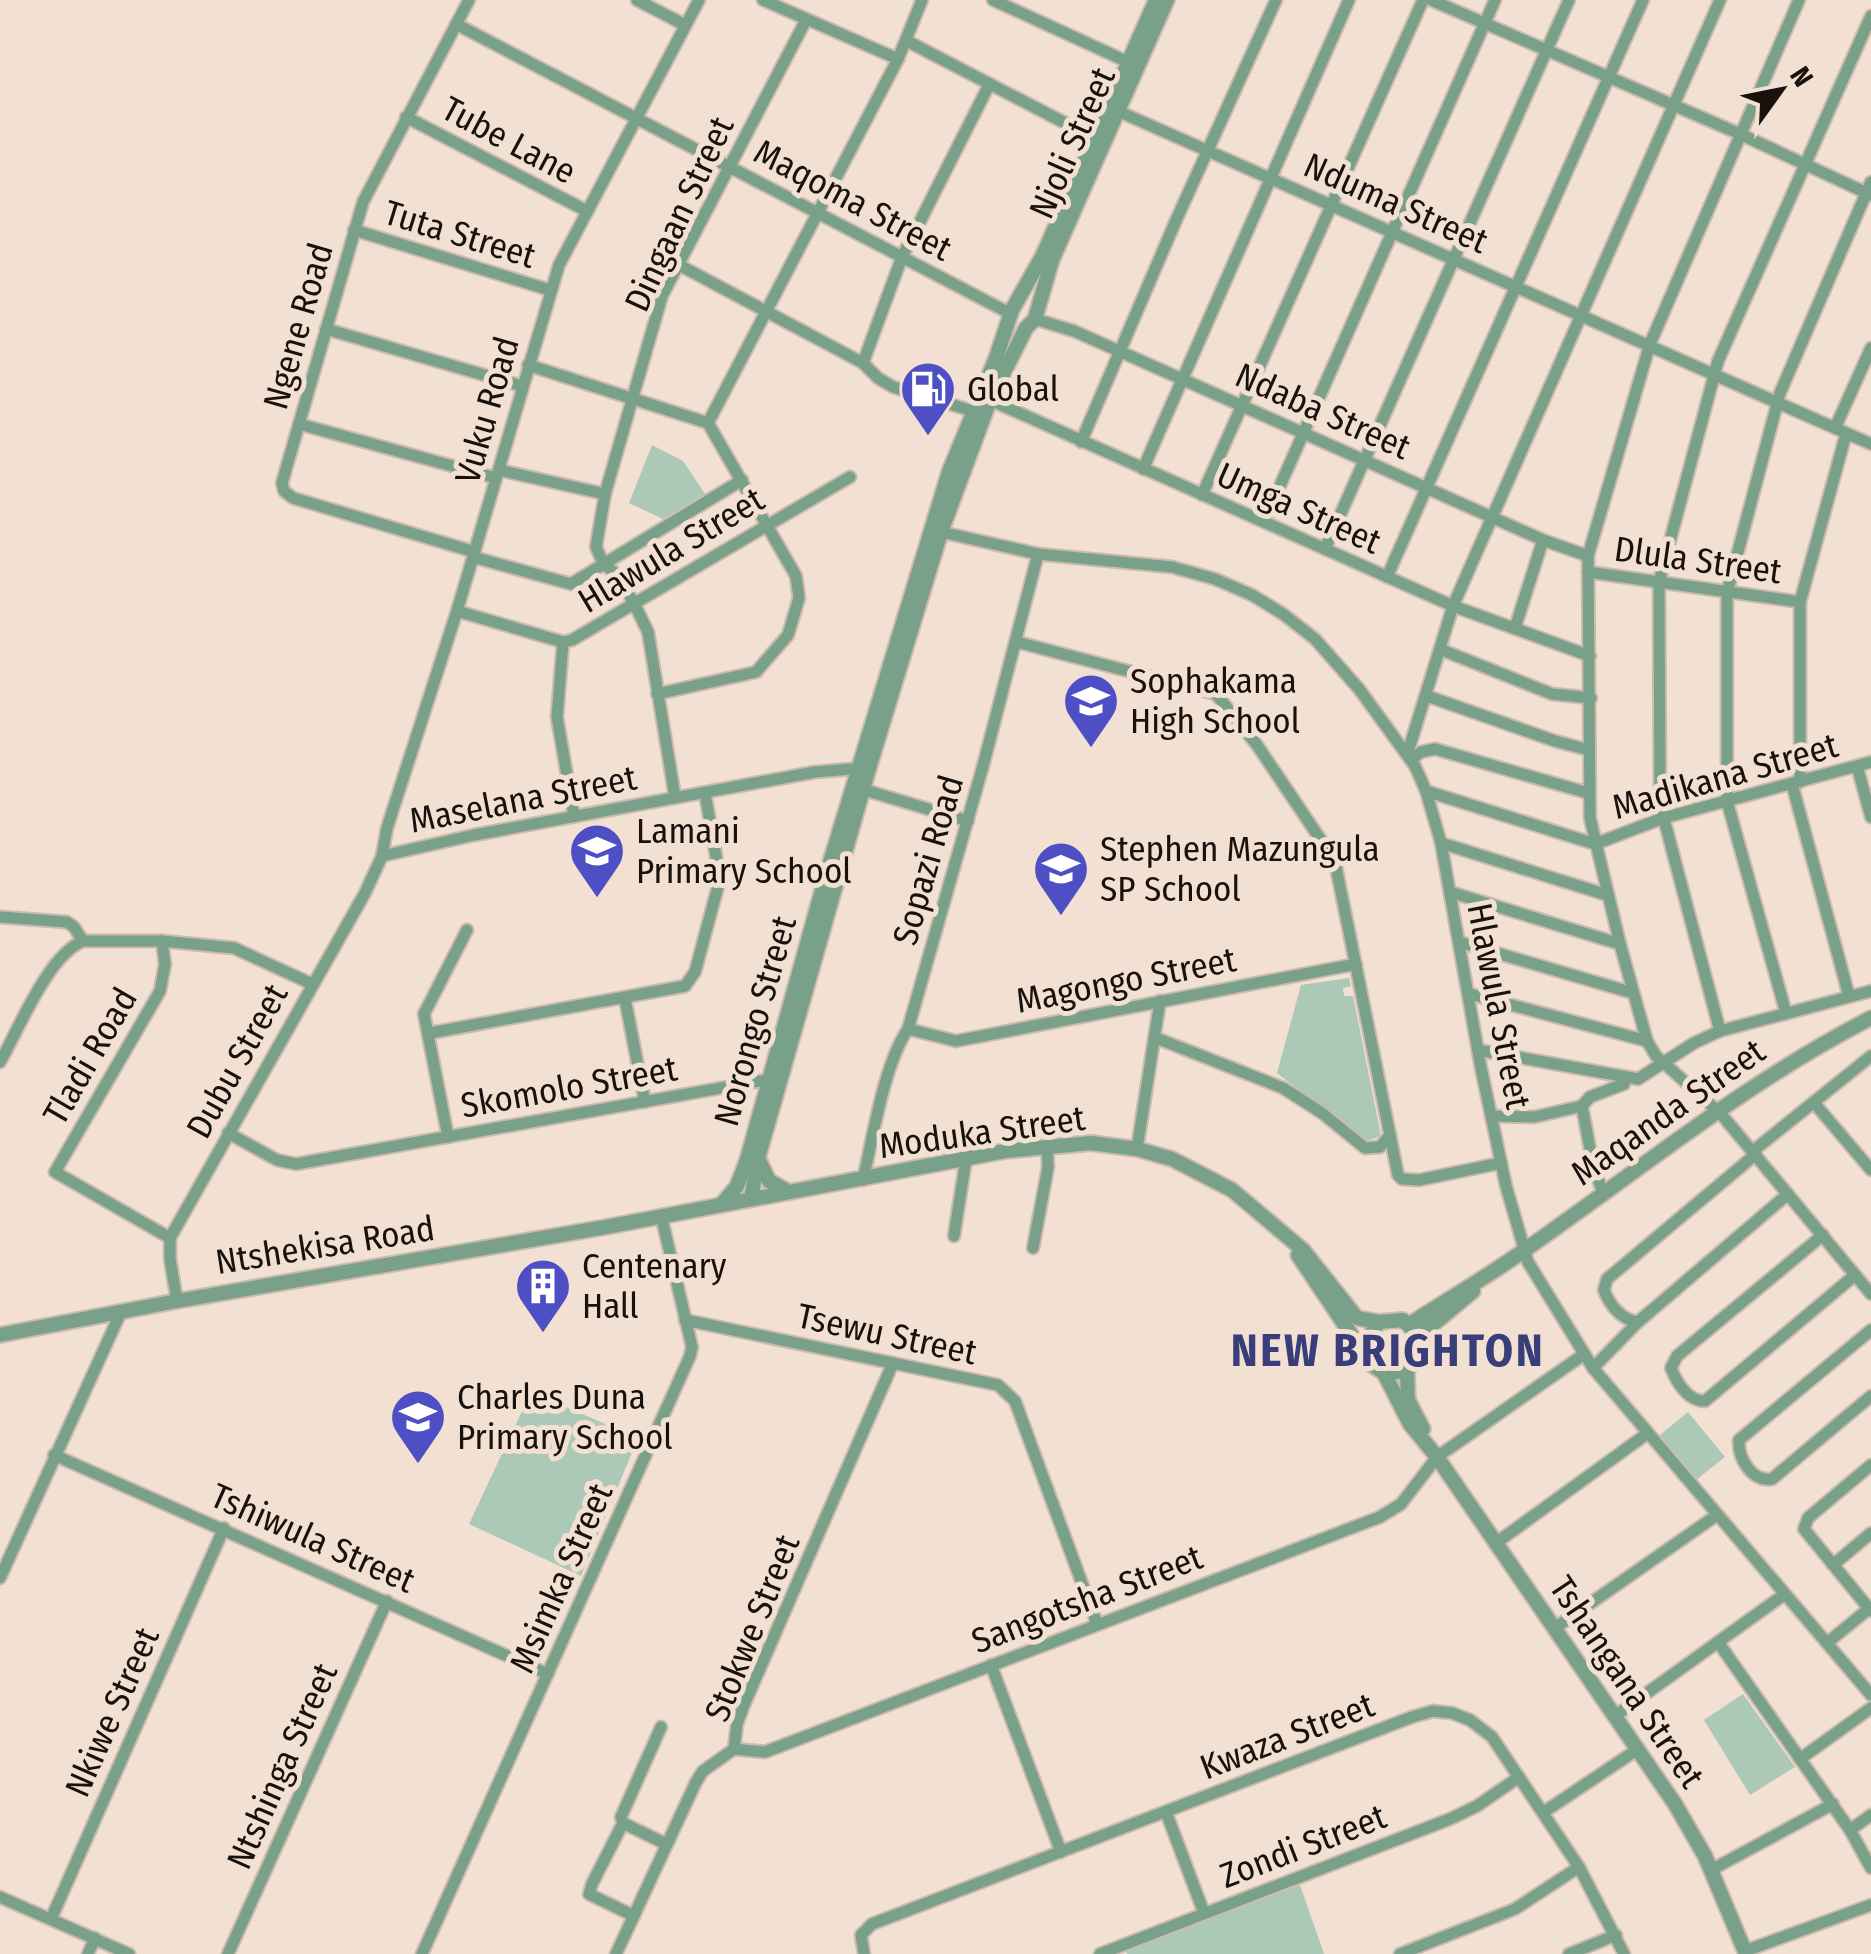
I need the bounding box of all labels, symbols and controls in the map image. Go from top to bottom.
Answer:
north arrow [1731,40,1831,140]
street label: Njoli Street [1020,60,1124,225]
text: N [1783,61,1820,93]
street label: Tube Lane [435,87,583,193]
street label: Dingaan Street [616,109,743,318]
street label: Maqoma Street [747,130,959,270]
street label: Nduma Street [1298,144,1495,262]
street label: Tuta Street [379,191,541,277]
street label: Ngene Road [254,238,342,414]
street label: Vuku Road [446,332,528,488]
street label: Ndaba Street [1229,354,1417,468]
fuel station icon: Global [898,359,958,438]
place label: Global [967,368,1059,410]
street label: Umga Street [1211,453,1388,563]
street label: Hlawula Street [571,478,772,622]
street label: Dlula Street [1612,527,1785,593]
place label: Sophakama High School [1130,660,1300,742]
school or university icon: Sophakama High School [1061,671,1121,750]
street label: Madikana Street [1607,724,1843,828]
street label: Maselana Street [406,756,640,842]
street label: Sopazi Road [884,770,972,950]
place label: Lamani Primary School [636,810,852,892]
school or university icon: Lamani Primary School [567,821,627,900]
place label: Stephen Mazungula SP School [1100,828,1380,910]
school or university icon: Stephen Mazungula SP School [1031,839,1091,918]
street label: Hlawula Street [1458,899,1540,1113]
street label: Norongo Street [705,911,805,1131]
street label: Magongo Street [1013,938,1240,1022]
street label: Dubu Street [177,976,297,1145]
street label: Tladi Road [34,980,146,1132]
street label: Maqanda Street [1563,1029,1773,1194]
street label: Skomolo Street [458,1047,681,1127]
street label: Moduka Street [876,1097,1088,1167]
street label: Ntshekisa Road [213,1207,437,1283]
place label: Centenary Hall [582,1245,727,1327]
building icon: Centenary Hall [513,1256,573,1335]
street label: Tsewu Street [794,1295,981,1374]
district label: NEW BRIGHTON [1231,1324,1545,1378]
place label: Charles Duna Primary School [457,1376,673,1458]
school or university icon: Charles Duna Primary School [388,1387,448,1466]
street label: Tshiwula Street [205,1474,422,1602]
street label: Msimka Street [501,1476,622,1679]
street label: Stokwe Street [696,1528,809,1727]
street label: Sangotsha Street [966,1536,1209,1662]
street label: Tshangana Street [1541,1568,1714,1796]
street label: Nkiwe Street [56,1620,168,1803]
street label: Ntshinga Street [218,1656,346,1875]
street label: Kwaza Street [1194,1683,1380,1788]
street label: Zondi Street [1214,1795,1392,1897]

